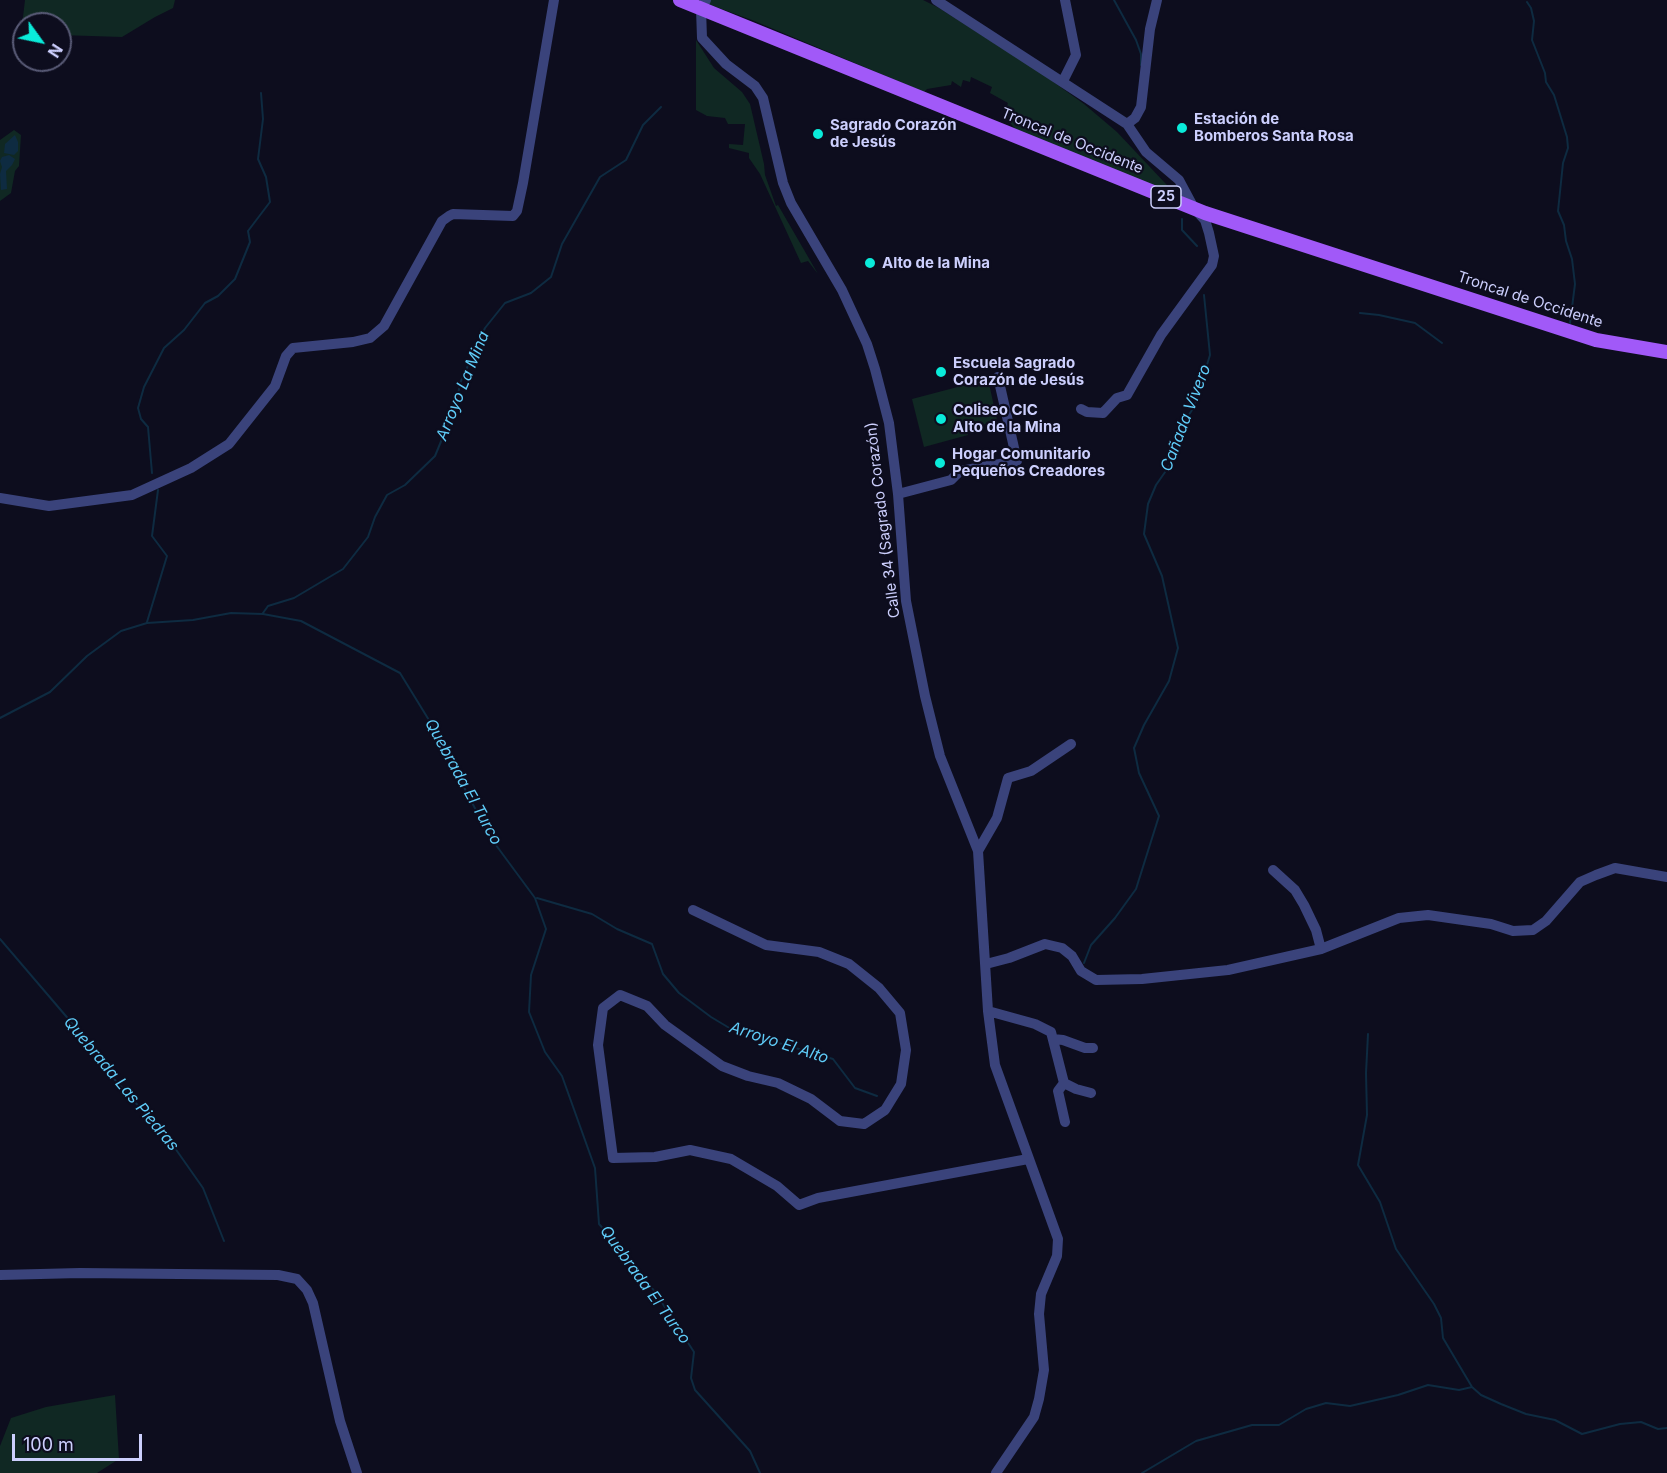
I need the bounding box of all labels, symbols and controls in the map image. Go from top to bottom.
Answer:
north arrow [12,12,72,72]
text: N [44,40,67,61]
street label: Troncal de Occidente [998,104,1146,178]
place label: Estación de Bomberos Santa Rosa [1194,110,1354,145]
place label: Sagrado Corazón de Jesús [830,116,957,151]
marker: Estación de Bomberos Santa Rosa [1175,121,1189,135]
marker: Sagrado Corazón de Jesús [811,127,825,141]
road number: 25 [1151,186,1181,208]
place label: Alto de la Mina [882,254,990,272]
marker: Alto de la Mina [863,256,877,270]
street label: Troncal de Occidente [1455,268,1605,332]
water label: Arroyo La Mina [432,329,494,443]
place label: Escuela Sagrado Corazón de Jesús [953,354,1084,389]
water label: Cañada Vivero [1157,362,1215,474]
marker: Escuela Sagrado Corazón de Jesús [934,365,948,379]
place label: Coliseo CIC Alto de la Mina [953,401,1061,436]
marker: Coliseo CIC Alto de la Mina [934,412,948,426]
street label: Calle 34 (Sagrado Corazón) [862,421,904,619]
place label: Hogar Comunitario Pequeños Creadores [952,445,1105,480]
marker: Hogar Comunitario Pequeños Creadores [933,456,947,470]
water label: Quebrada El Turco [420,715,506,849]
water label: Quebrada Las Piedras [59,1013,183,1155]
water label: Arroyo El Alto [727,1018,831,1068]
water label: Quebrada El Turco [596,1222,694,1348]
scale bar [15,1422,146,1460]
text: 100 m [23,1434,74,1455]

